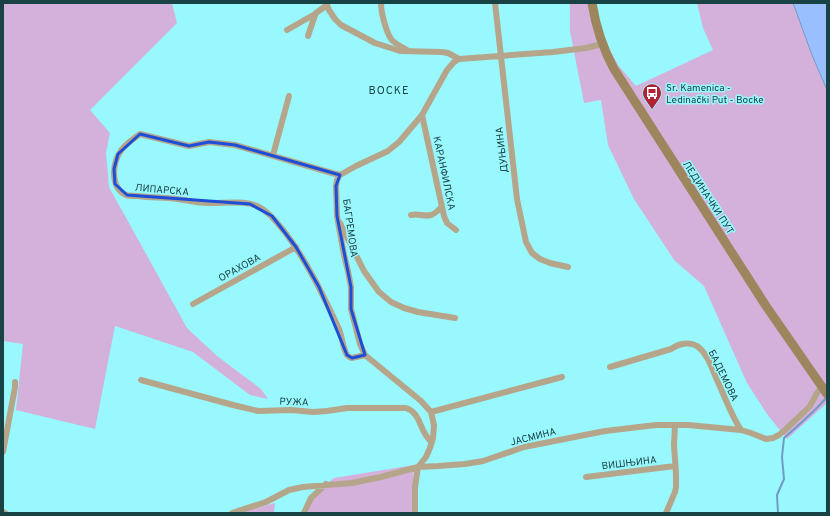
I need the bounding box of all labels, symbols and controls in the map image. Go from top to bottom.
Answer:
bus stop icon: Sr. Kamenica - Ledinački Put - Bocke [641,82,663,110]
place label: Sr. Kamenica - Ledinački Put - Bocke [666,82,764,107]
district label: BOCKE [368,84,410,98]
street label: ДУЊИНА [493,126,512,173]
street label: КАРАНФИЛСКА [429,135,458,212]
street label: ЛЕДИНАЧКИ ПУТ [679,159,736,237]
street label: ЛИПАРСКА [134,182,190,199]
street label: БАГРЕМОВА [339,198,360,259]
street label: ОРАХОВА [216,251,263,285]
street label: БАДЕМОВА [705,348,741,404]
street label: РУЖА [279,395,309,410]
street label: ЈАСМИНА [509,425,558,449]
street label: ВИШЊИНА [601,454,658,473]

